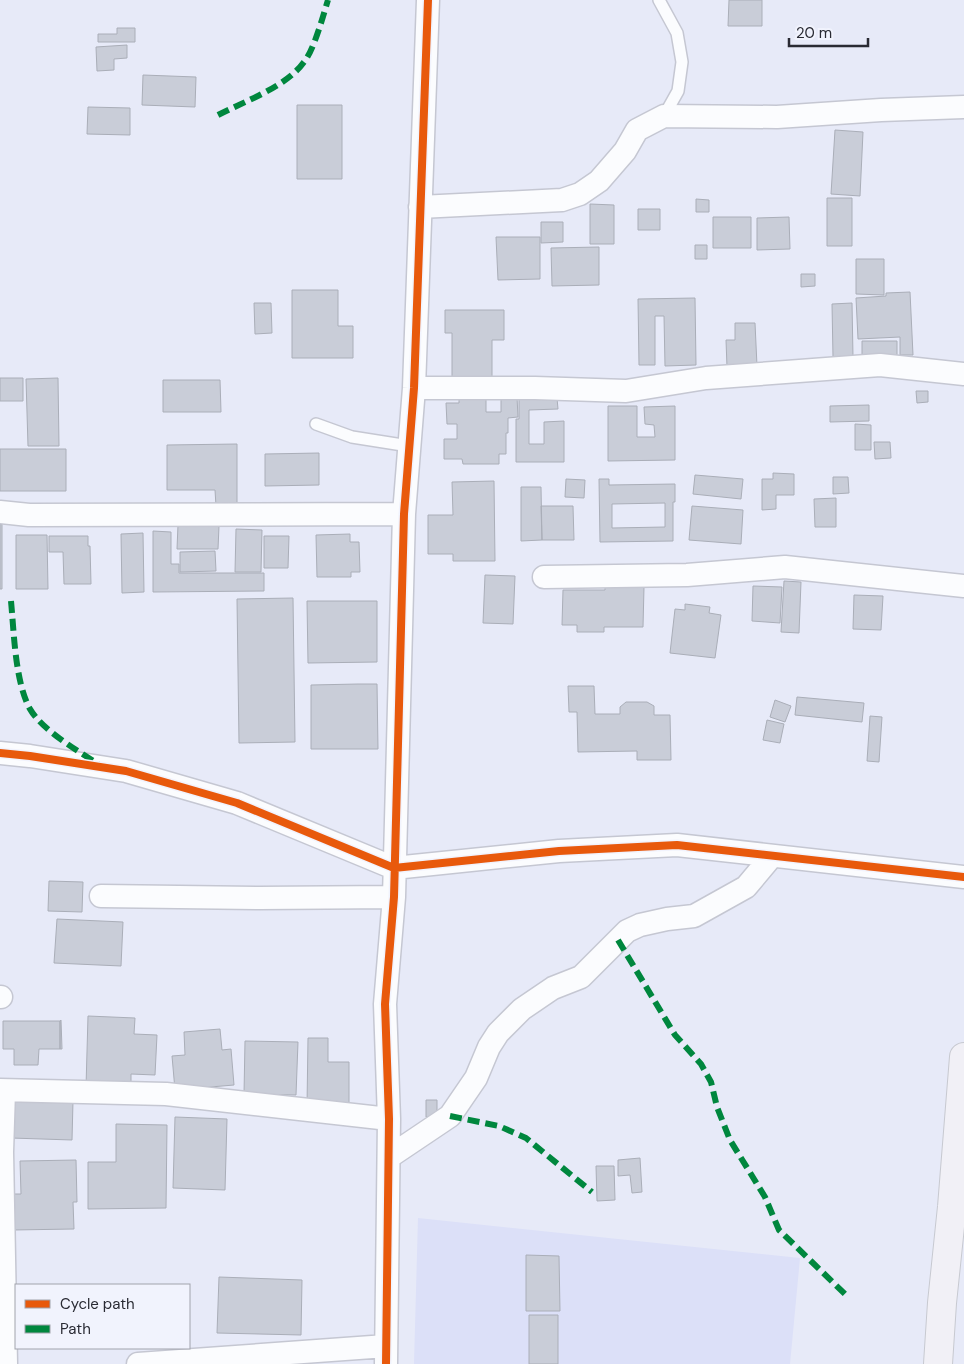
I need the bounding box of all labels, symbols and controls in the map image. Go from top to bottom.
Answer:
scale bar [789,15,868,47]
text: 20 m [796,23,832,43]
legend [15,1284,190,1349]
text: Cycle path [60,1294,135,1314]
text: Path [60,1319,91,1339]

